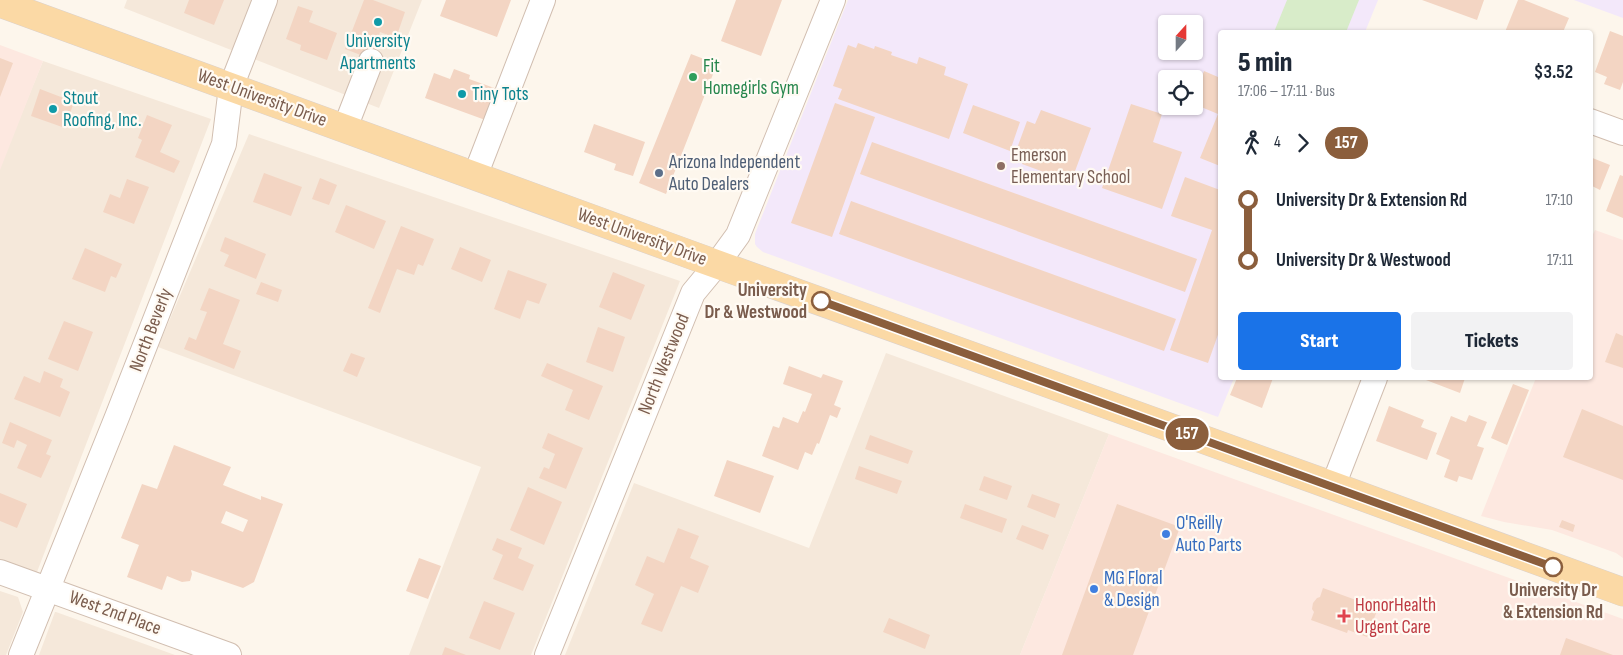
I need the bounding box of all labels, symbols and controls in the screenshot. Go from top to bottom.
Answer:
north arrow [1158,15,1202,60]
map controls [1158,15,1203,115]
marker: University Apartments [372,16,384,28]
place label: University Apartments [339,30,416,75]
text: 5 min [1238,46,1293,79]
place label: Fit Homegirls Gym [703,55,799,100]
text: $3.52 [1534,61,1573,84]
street label: West University Drive [194,64,330,132]
button: locate [1158,70,1203,115]
marker: Fit Homegirls Gym [687,71,699,83]
text: 17:06 – 17:11 · Bus [1238,82,1335,101]
place label: Tiny Tots [472,83,529,106]
place label: Stout Roofing, Inc. [63,87,142,132]
marker: Tiny Tots [456,88,468,100]
marker: Stout Roofing, Inc. [47,103,59,115]
icon: walk [1238,129,1266,157]
icon: forward [1289,129,1317,157]
text: 157 [1335,132,1358,153]
text: 4 [1274,133,1281,152]
place label: Emerson Elementary School [1011,144,1130,189]
place label: Arizona Independent Auto Dealers [668,151,800,196]
marker: Emerson Elementary School [995,160,1007,172]
marker: Arizona Independent Auto Dealers [653,167,665,179]
text: University Dr & Extension Rd [1276,189,1467,212]
text: 17:10 [1545,191,1573,210]
street label: West University Drive [574,203,710,271]
text: University Dr & Westwood [1276,249,1451,272]
text: 17:11 [1547,251,1573,270]
place label: University Dr & Westwood [704,279,807,324]
street label: North Beverly [125,284,178,375]
marker: University Dr & Westwood [811,291,831,311]
street label: North Westwood [633,310,695,418]
button: Start [1238,312,1401,370]
button: Tickets [1411,312,1573,370]
line badge: 157 [1158,418,1216,450]
text: 157 [1176,423,1198,444]
place label: O'Reilly Auto Parts [1175,512,1242,557]
marker: O'Reilly Auto Parts [1160,528,1172,540]
marker: University Dr & Extension Rd [1543,557,1563,577]
place label: MG Floral & Design [1104,567,1162,612]
place label: University Dr & Extension Rd [1503,579,1603,624]
marker: MG Floral & Design [1088,583,1100,595]
street label: West 2nd Place [66,586,164,640]
place label: HonorHealth Urgent Care [1355,594,1436,639]
marker: HonorHealth Urgent Care [1337,609,1351,623]

